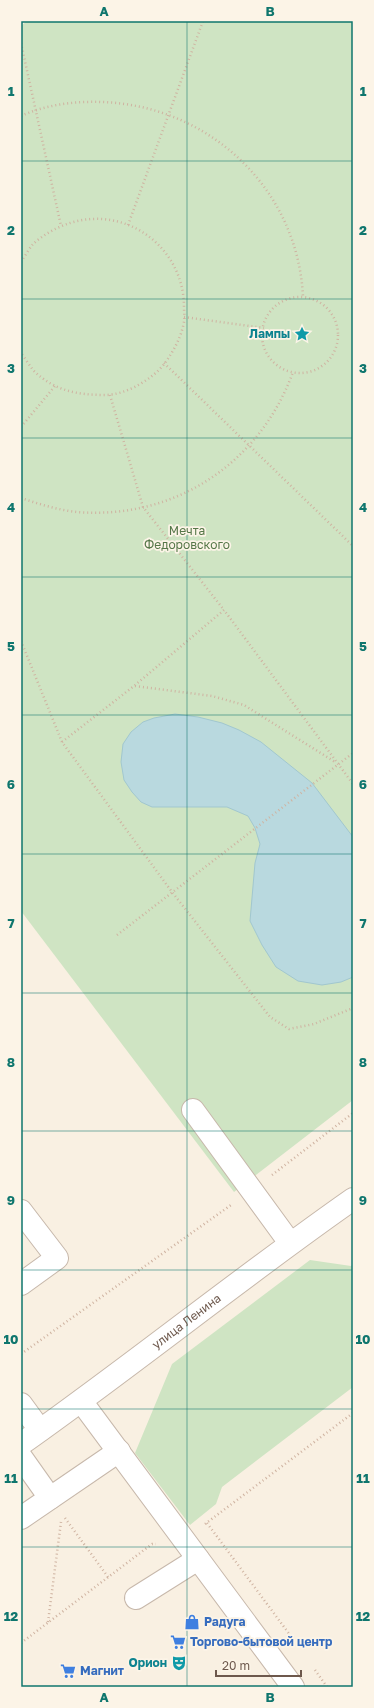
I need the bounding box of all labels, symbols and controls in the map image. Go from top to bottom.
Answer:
text: A [99,3,109,19]
text: B [265,3,275,19]
text: 1 [8,83,15,99]
text: 1 [360,83,367,99]
text: 2 [7,222,15,238]
text: 2 [359,222,367,238]
place icon: Лампы [293,325,311,343]
place label: Лампы [249,326,290,341]
text: 3 [7,360,15,376]
text: 3 [359,360,367,376]
text: 4 [7,499,15,515]
text: 4 [359,499,367,515]
park label: Мечта Федоровского [144,523,230,552]
text: 5 [7,638,15,654]
text: 5 [359,638,367,654]
text: 6 [7,776,15,792]
text: 6 [359,776,367,792]
text: 7 [7,915,15,931]
text: 7 [359,915,367,931]
text: 8 [7,1054,15,1070]
text: 8 [359,1054,367,1070]
text: 9 [7,1192,15,1208]
text: 9 [359,1192,367,1208]
street label: улица Ленина [149,1290,224,1352]
text: 10 [3,1331,19,1347]
text: 10 [355,1331,371,1347]
text: 11 [4,1470,18,1486]
text: 11 [356,1470,370,1486]
text: 12 [4,1608,18,1624]
text: 12 [356,1608,370,1624]
shop icon: Радуга [183,1613,201,1631]
place label: Радуга [204,1614,246,1629]
supermarket icon: Торгово-бытовой центр [169,1633,187,1651]
place label: Торгово-бытовой центр [190,1634,333,1649]
scale bar [216,1652,301,1678]
theatre icon: Орион [170,1654,188,1672]
place label: Орион [129,1655,167,1670]
text: 20 m [222,1658,250,1673]
supermarket icon: Магнит [59,1662,77,1680]
place label: Магнит [80,1663,124,1678]
text: A [99,1689,109,1705]
text: B [265,1689,275,1705]

